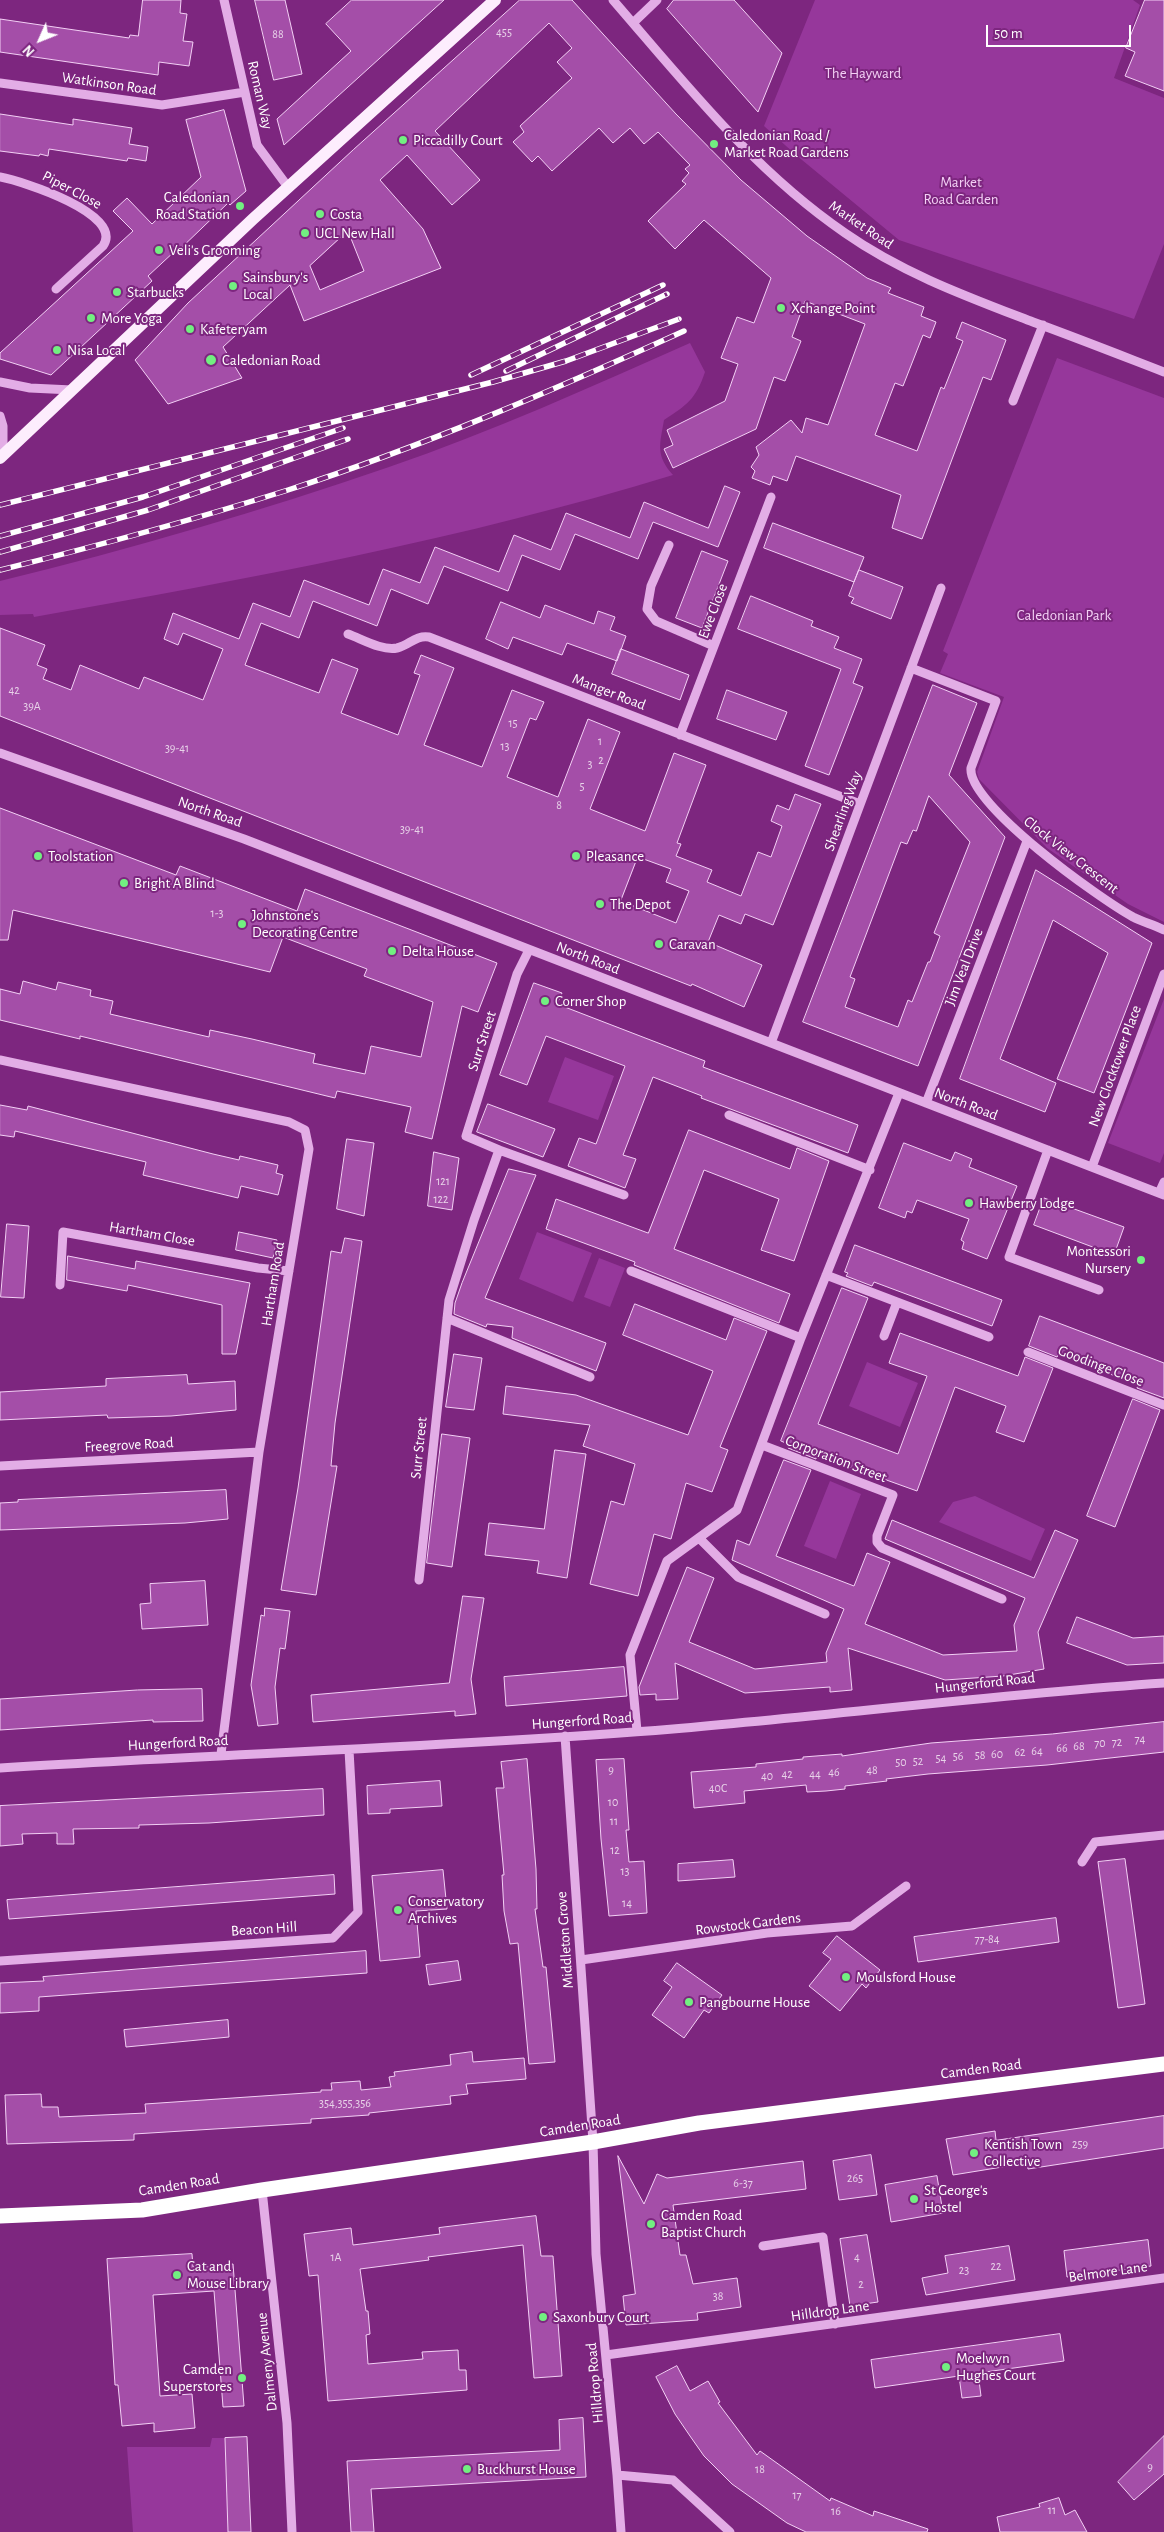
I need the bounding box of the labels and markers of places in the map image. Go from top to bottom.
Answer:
place label: Caledonian Road / Market Road Gardens [724,126,849,161]
place label: Piccadilly Court [413,131,502,149]
marker: Piccadilly Court [397,134,409,146]
marker: Caledonian Road / Market Road Gardens [708,138,720,150]
place label: Caledonian Road Station [156,188,230,223]
marker: Caledonian Road Station [234,200,246,212]
place label: Costa [330,205,362,223]
marker: Costa [314,208,326,220]
place label: UCL New Hall [315,224,395,242]
marker: UCL New Hall [299,227,311,239]
place label: Veli's Grooming [169,241,260,259]
marker: Veli's Grooming [153,244,165,256]
place label: Sainsbury's Local [243,268,308,303]
marker: Sainsbury's Local [227,280,239,292]
place label: Starbucks [127,283,184,301]
marker: Starbucks [111,286,123,298]
place label: Xchange Point [791,299,875,317]
marker: Xchange Point [775,302,787,314]
place label: More Yoga [101,309,162,327]
marker: More Yoga [85,312,97,324]
place label: Kafeteryam [200,320,267,338]
marker: Kafeteryam [184,323,196,335]
place label: Nisa Local [67,341,125,359]
marker: Nisa Local [51,344,63,356]
place label: Caledonian Road [222,351,321,369]
marker: Caledonian Road [204,353,218,367]
place label: Toolstation [48,847,113,865]
place label: Pleasance [586,847,644,865]
marker: Toolstation [32,850,44,862]
marker: Pleasance [570,850,582,862]
place label: Bright A Blind [134,874,215,892]
marker: Bright A Blind [118,877,130,889]
place label: The Depot [610,895,671,913]
marker: The Depot [594,898,606,910]
place label: Johnstone's Decorating Centre [252,906,358,941]
marker: Johnstone's Decorating Centre [236,918,248,930]
place label: Caravan [669,935,716,953]
marker: Caravan [653,938,665,950]
place label: Delta House [402,942,474,960]
marker: Delta House [386,945,398,957]
place label: Corner Shop [555,992,626,1010]
marker: Corner Shop [539,995,551,1007]
place label: Hawberry Lodge [979,1194,1075,1212]
marker: Hawberry Lodge [963,1197,975,1209]
place label: Montessori Nursery [1066,1242,1131,1277]
marker: Montessori Nursery [1135,1254,1147,1266]
place label: Conservatory Archives [408,1892,484,1927]
marker: Conservatory Archives [392,1904,404,1916]
place label: Moulsford House [856,1968,956,1986]
marker: Moulsford House [840,1971,852,1983]
place label: Pangbourne House [699,1993,810,2011]
marker: Pangbourne House [683,1996,695,2008]
place label: Kentish Town Collective [984,2135,1062,2170]
marker: Kentish Town Collective [968,2147,980,2159]
place label: St George's Hostel [924,2181,988,2216]
marker: St George's Hostel [908,2193,920,2205]
place label: Camden Road Baptist Church [661,2206,746,2241]
marker: Camden Road Baptist Church [645,2218,657,2230]
place label: Cat and Mouse Library [187,2257,269,2292]
marker: Cat and Mouse Library [171,2269,183,2281]
place label: Saxonbury Court [553,2308,649,2326]
marker: Saxonbury Court [537,2311,549,2323]
place label: Moelwyn Hughes Court [956,2349,1036,2384]
place label: Camden Superstores [163,2360,232,2395]
marker: Moelwyn Hughes Court [940,2361,952,2373]
marker: Camden Superstores [236,2372,248,2384]
place label: Buckhurst House [477,2460,576,2478]
marker: Buckhurst House [461,2463,473,2475]

